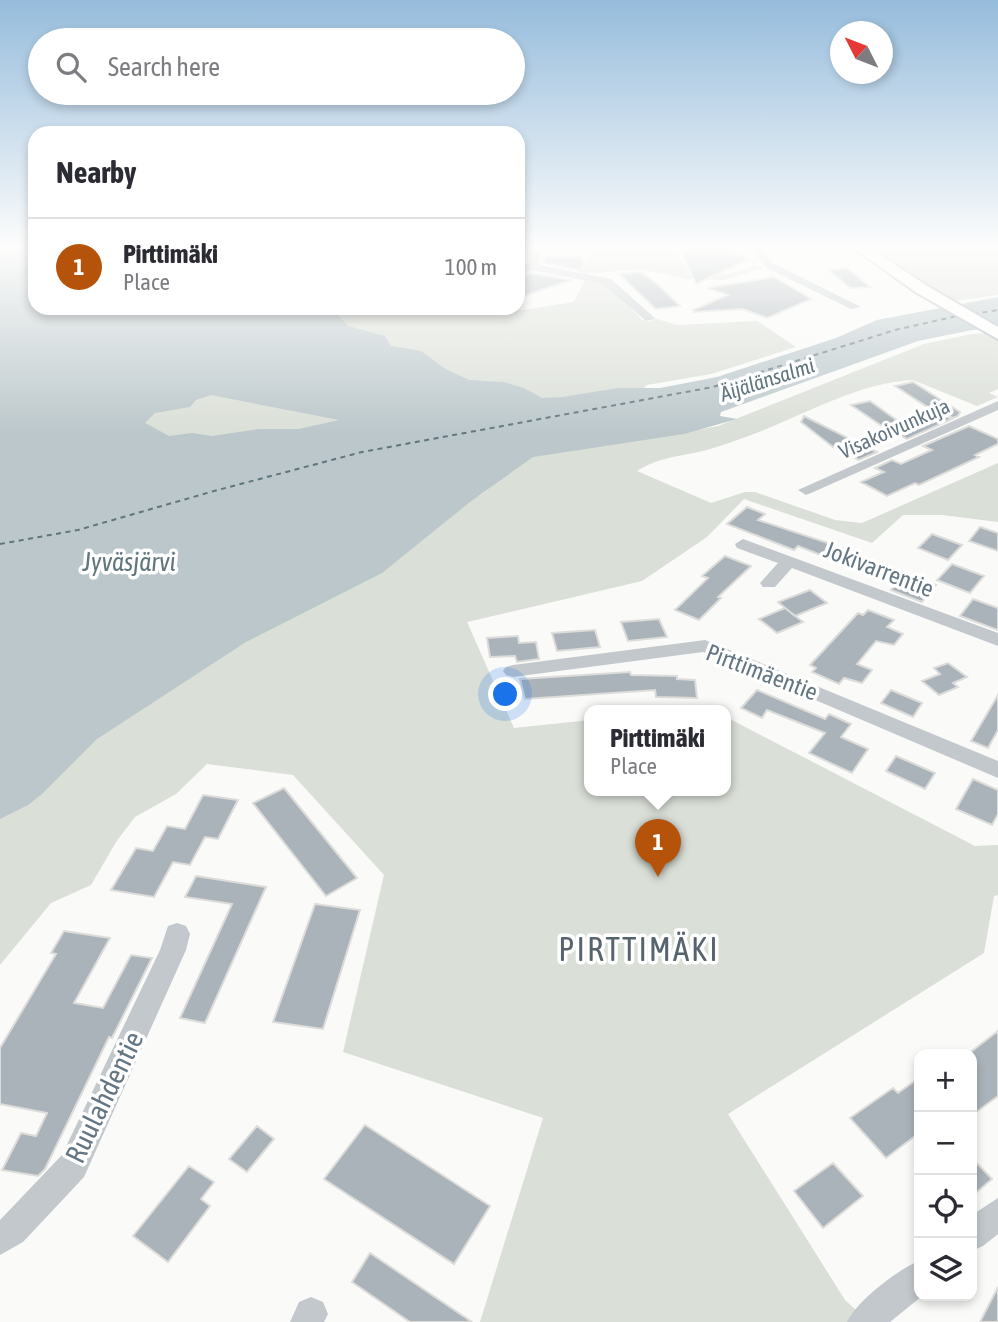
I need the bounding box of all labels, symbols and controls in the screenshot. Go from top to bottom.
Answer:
north arrow [830,21,893,84]
search box [28,28,525,105]
icon: search [52,48,90,86]
text: Search here [108,52,220,82]
text: Nearby [56,155,136,189]
text: Pirttimäki [123,239,218,269]
text: 1 [74,254,84,280]
text: 100 m [445,254,497,280]
text: Place [123,269,170,295]
water label: Äijälänsalmi [716,352,817,406]
street label: Visakoivunkuja [835,393,953,463]
street label: Jokivarrentie [820,536,938,602]
water label: Jyväsjärvi [81,547,176,577]
street label: Pirttimäentie [702,638,822,706]
your location [488,677,522,711]
popup [584,705,731,796]
text: Pirttimäki [610,723,705,753]
text: Place [610,753,657,779]
pin: 1 [635,819,681,877]
district label: PIRTTIMÄKI [558,930,720,968]
street label: Ruulahdentie [59,1026,149,1168]
map controls [914,1049,977,1301]
button: + [914,1049,977,1112]
button: − [914,1112,977,1175]
button: locate [914,1175,977,1238]
button: layers [914,1238,977,1301]

